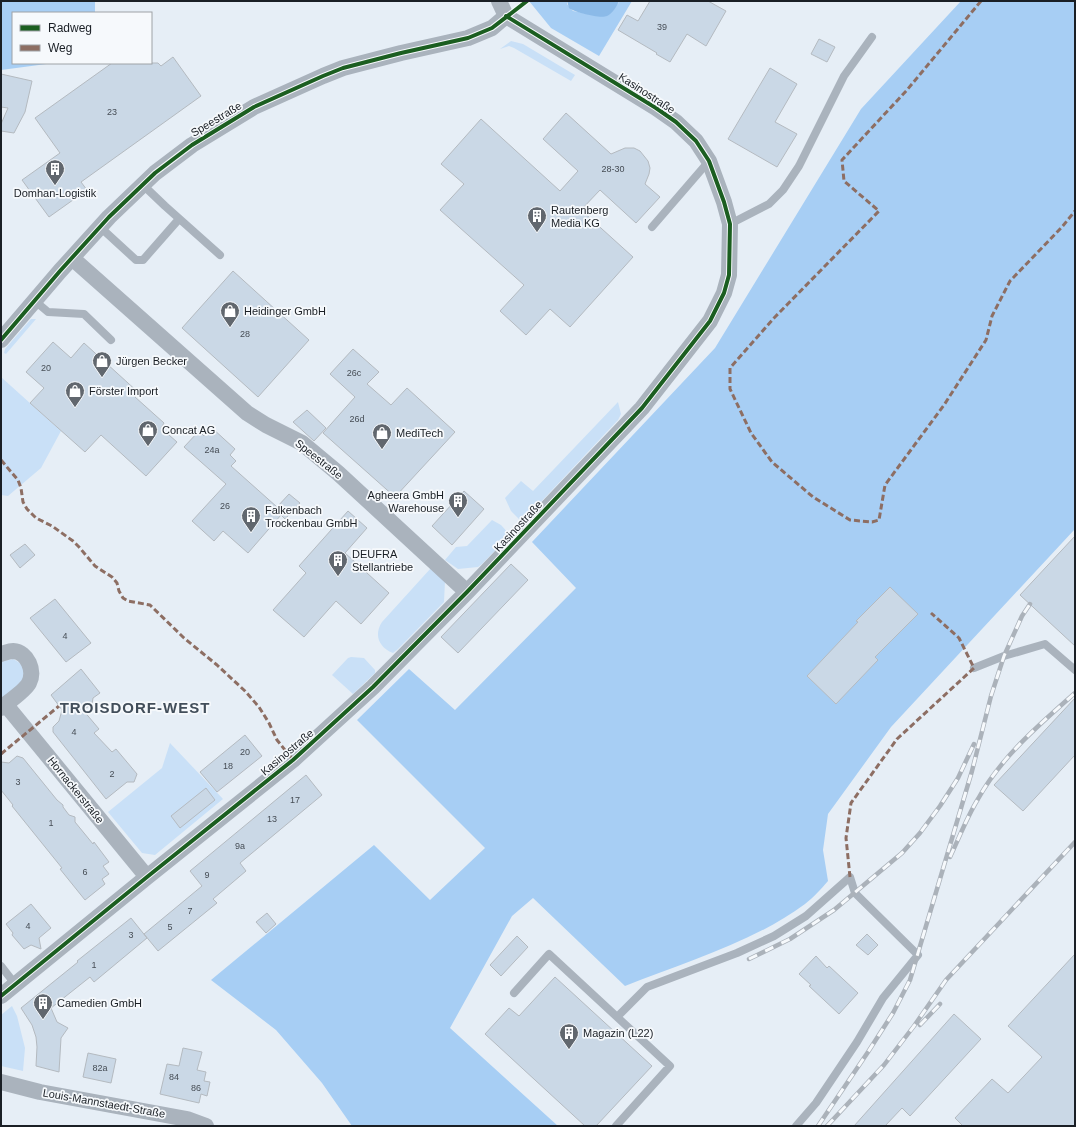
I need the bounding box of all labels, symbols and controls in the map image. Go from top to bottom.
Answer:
legend [12,12,152,64]
text: Radweg [48,21,92,35]
house number: 39 [657,22,667,32]
text: Weg [48,41,72,55]
street label: Kasinostraße [617,70,677,116]
street label: Speestraße [189,99,243,139]
house number: 23 [107,107,117,117]
building icon: Domhan-Logistik [44,158,66,186]
house number: 28-30 [601,164,625,174]
place label: Domhan-Logistik [14,187,97,199]
place label: Rautenberg Media KG [551,204,609,229]
building icon: Rautenberg Media KG [526,205,548,233]
shop icon: Heidinger GmbH [219,300,241,328]
place label: Heidinger GmbH [244,305,326,317]
house number: 28 [240,329,250,339]
shop icon: Jürgen Becker [91,350,113,378]
place label: Jürgen Becker [116,355,187,367]
house number: 20 [41,363,51,373]
house number: 26c [347,368,362,378]
shop icon: Förster Import [64,380,86,408]
place label: Förster Import [89,385,158,397]
house number: 26d [349,414,365,424]
shop icon: Concat AG [137,419,159,447]
shop icon: MediTech [371,422,393,450]
place label: Concat AG [162,424,215,436]
place label: MediTech [396,427,443,439]
street label: Speestraße [293,437,345,481]
house number: 24a [204,445,220,455]
place label: Agheera GmbH Warehouse [368,489,444,514]
building icon: Agheera GmbH Warehouse [447,490,469,518]
street label: Kasinostraße [492,498,544,554]
house number: 26 [220,501,230,511]
place label: Falkenbach Trockenbau GmbH [265,504,358,529]
building icon: Falkenbach Trockenbau GmbH [240,505,262,533]
place label: DEUFRA Stellantriebe [352,548,413,573]
building icon: DEUFRA Stellantriebe [327,549,349,577]
house number: 4 [62,631,68,641]
district label: TROISDORF-WEST [60,699,210,716]
house number: 4 [71,727,77,737]
street label: Kasinostraße [258,727,316,777]
house number: 20 [240,747,250,757]
street label: Hornackerstraße [46,754,106,826]
house number: 18 [223,761,233,771]
house number: 2 [109,769,115,779]
house number: 3 [15,777,21,787]
house number: 17 [290,795,300,805]
house number: 13 [267,814,277,824]
house number: 1 [48,818,54,828]
house number: 9a [235,841,245,851]
house number: 6 [82,867,88,877]
house number: 9 [204,870,210,880]
house number: 7 [187,906,193,916]
house number: 4 [25,921,31,931]
house number: 5 [167,922,173,932]
house number: 3 [128,930,134,940]
house number: 1 [91,960,97,970]
building icon: Camedien GmbH [32,992,54,1020]
place label: Camedien GmbH [57,997,142,1009]
building icon: Magazin (L22) [558,1022,580,1050]
place label: Magazin (L22) [583,1027,653,1039]
house number: 82a [92,1063,108,1073]
house number: 84 [169,1072,179,1082]
house number: 86 [191,1083,201,1093]
street label: Louis-Mannstaedt-Straße [42,1086,166,1120]

